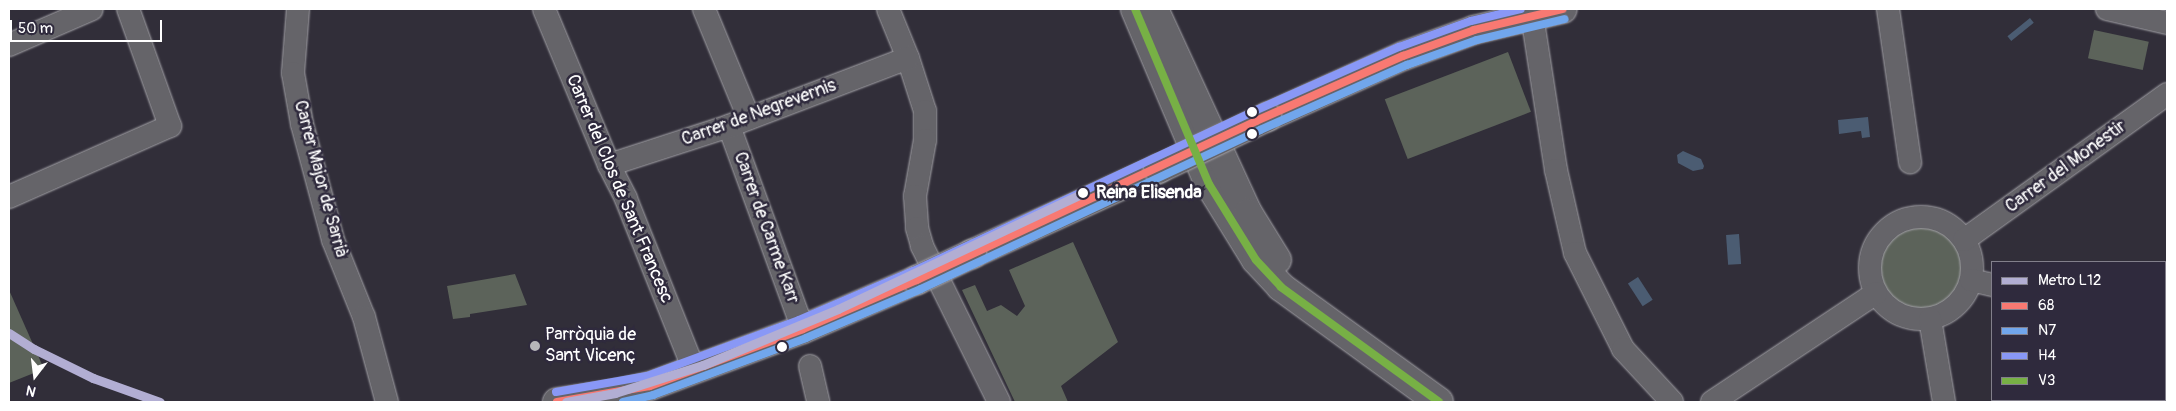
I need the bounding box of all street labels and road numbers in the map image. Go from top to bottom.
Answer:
street label: Carrer del Clos de Sant Francesc [561,72,677,306]
street label: Carrer de Negrevernis [679,75,839,151]
street label: Carrer Major de Sarrià [289,98,351,260]
street label: Carrer del Monestir [2002,116,2130,218]
street label: Carrer de Carme Karr [729,149,803,307]

